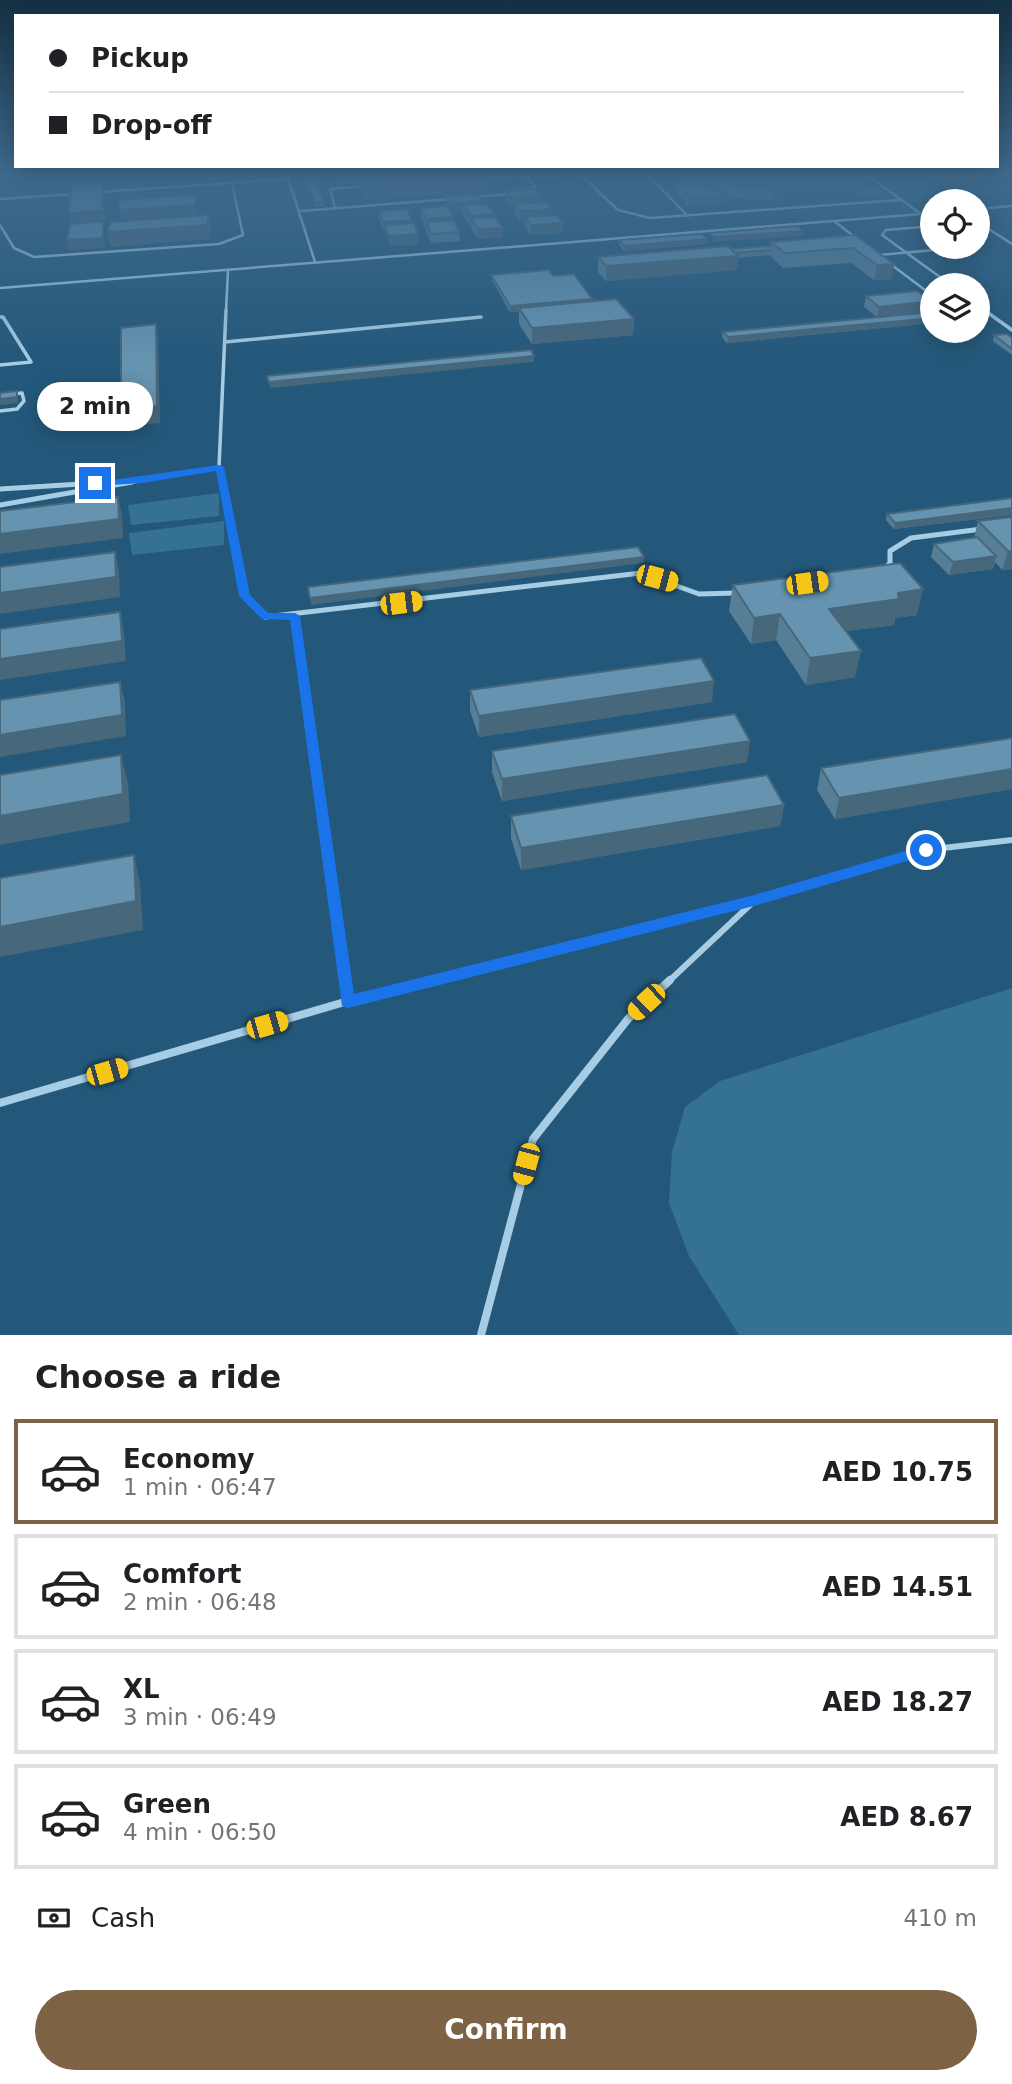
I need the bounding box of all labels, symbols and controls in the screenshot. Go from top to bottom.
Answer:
text: Pickup [91,43,189,73]
text: Drop-off [91,110,212,140]
map controls [920,189,990,343]
button: locate [920,189,990,259]
button: layers [920,273,990,343]
callout: 2 min [37,382,153,430]
text: 2 min [59,393,131,419]
route end [79,467,111,499]
car [634,562,681,594]
car [785,570,830,596]
car [379,590,424,616]
route start [910,834,942,866]
car [624,980,669,1024]
car [244,1009,291,1041]
car [84,1056,131,1088]
car [511,1141,542,1187]
text: Choose a ride [35,1358,281,1396]
icon: car [39,1440,102,1503]
text: Economy [123,1444,254,1474]
text: AED 10.75 [822,1457,973,1487]
text: 1 min · 06:47 [123,1474,277,1500]
icon: car [39,1555,102,1618]
text: Comfort [123,1559,241,1589]
text: AED 14.51 [822,1572,973,1602]
text: 2 min · 06:48 [123,1589,277,1615]
icon: car [39,1670,102,1733]
text: XL [123,1674,160,1704]
text: AED 18.27 [822,1687,973,1717]
text: 3 min · 06:49 [123,1704,277,1730]
icon: car [39,1785,102,1848]
text: Green [123,1789,211,1819]
text: AED 8.67 [840,1802,973,1832]
text: 4 min · 06:50 [123,1819,277,1845]
icon: cash [35,1899,73,1937]
text: Cash [91,1903,155,1933]
text: 410 m [903,1905,977,1931]
button: Confirm [35,1990,977,2070]

